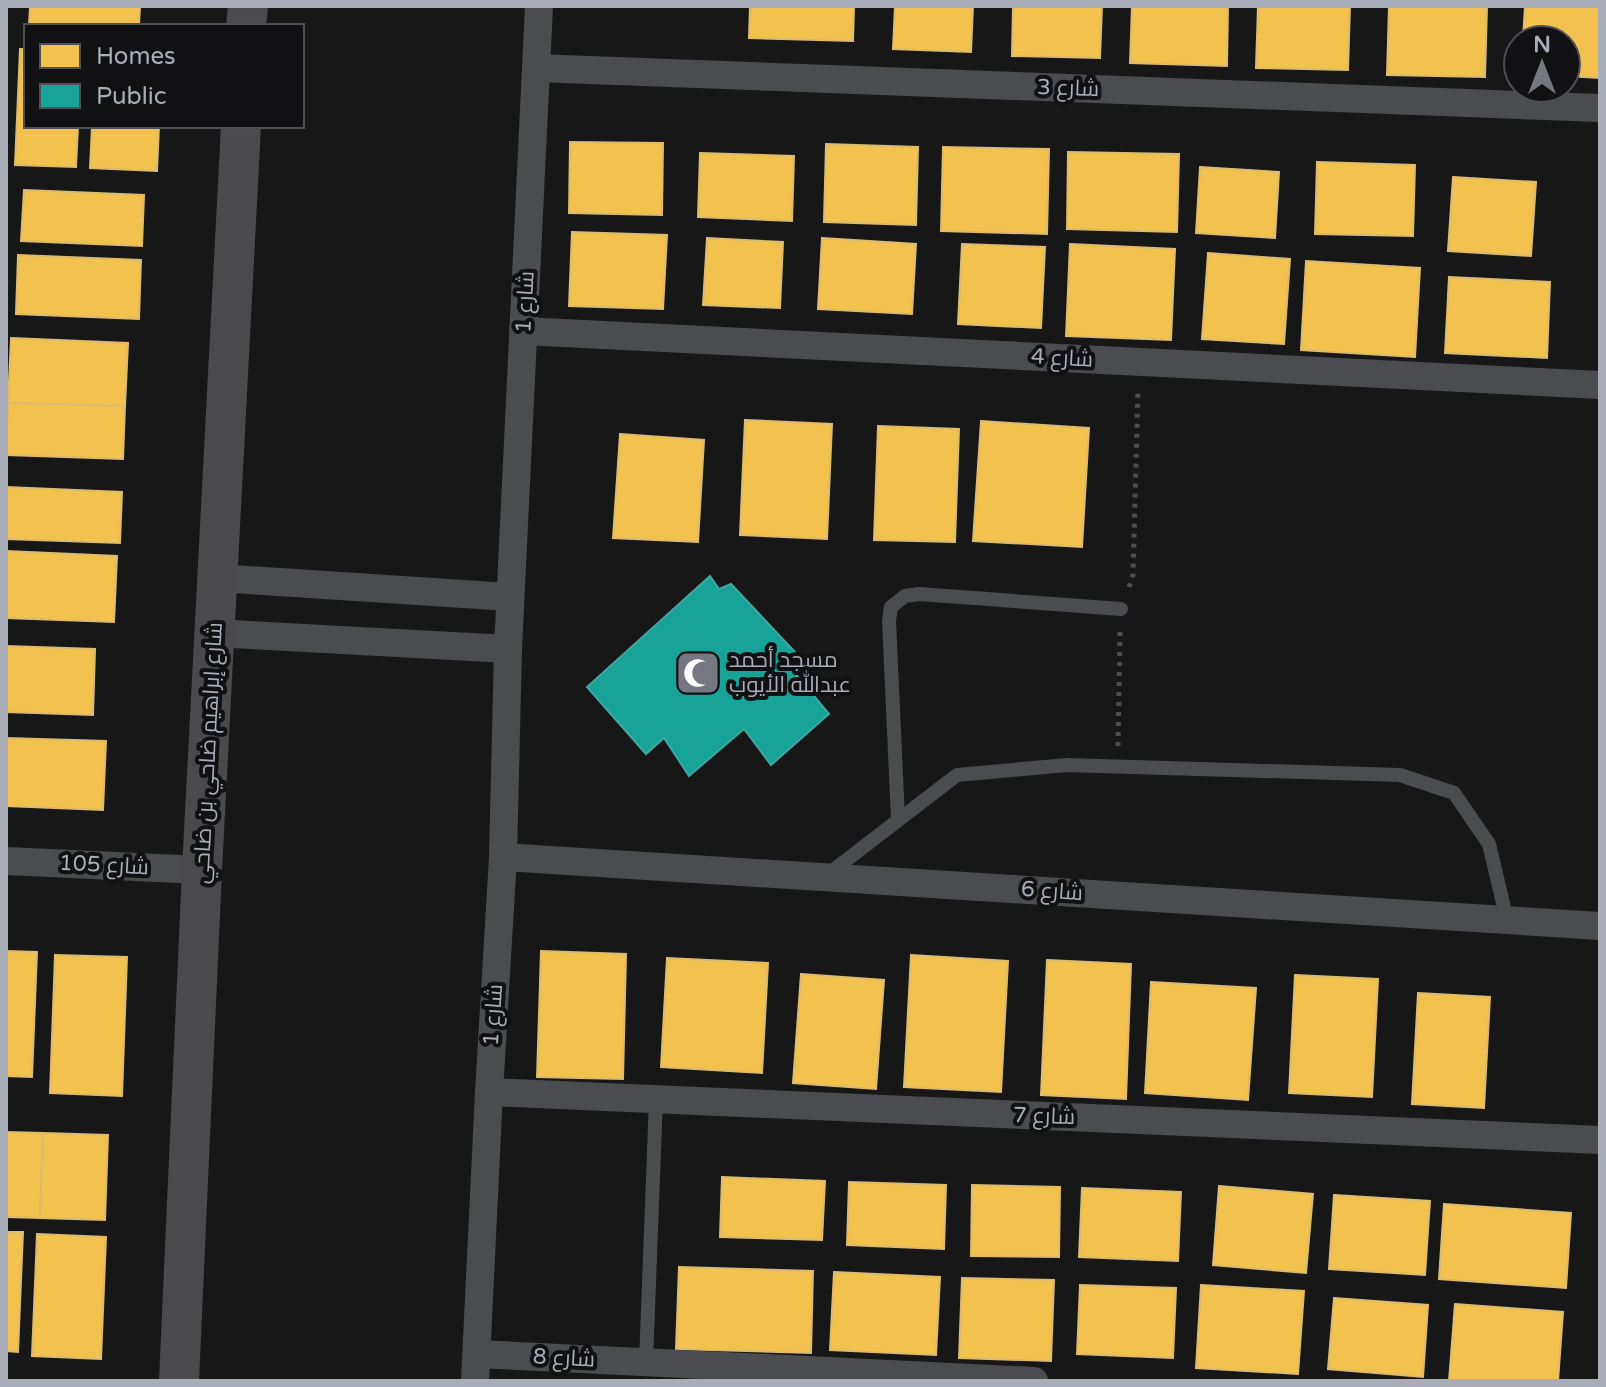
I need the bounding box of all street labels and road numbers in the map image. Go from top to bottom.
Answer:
street label: شارع 3 [1036,74,1100,103]
street label: شارع 1 [510,270,541,334]
street label: شارع 4 [1030,343,1094,374]
street label: شارع إبراهيم ضاحي بن ضاحي [188,622,231,885]
street label: شارع 105 [58,850,150,881]
street label: شارع 6 [1020,876,1084,907]
street label: شارع 1 [478,983,509,1047]
street label: شارع 7 [1012,1102,1076,1131]
street label: شارع 8 [532,1343,596,1374]

